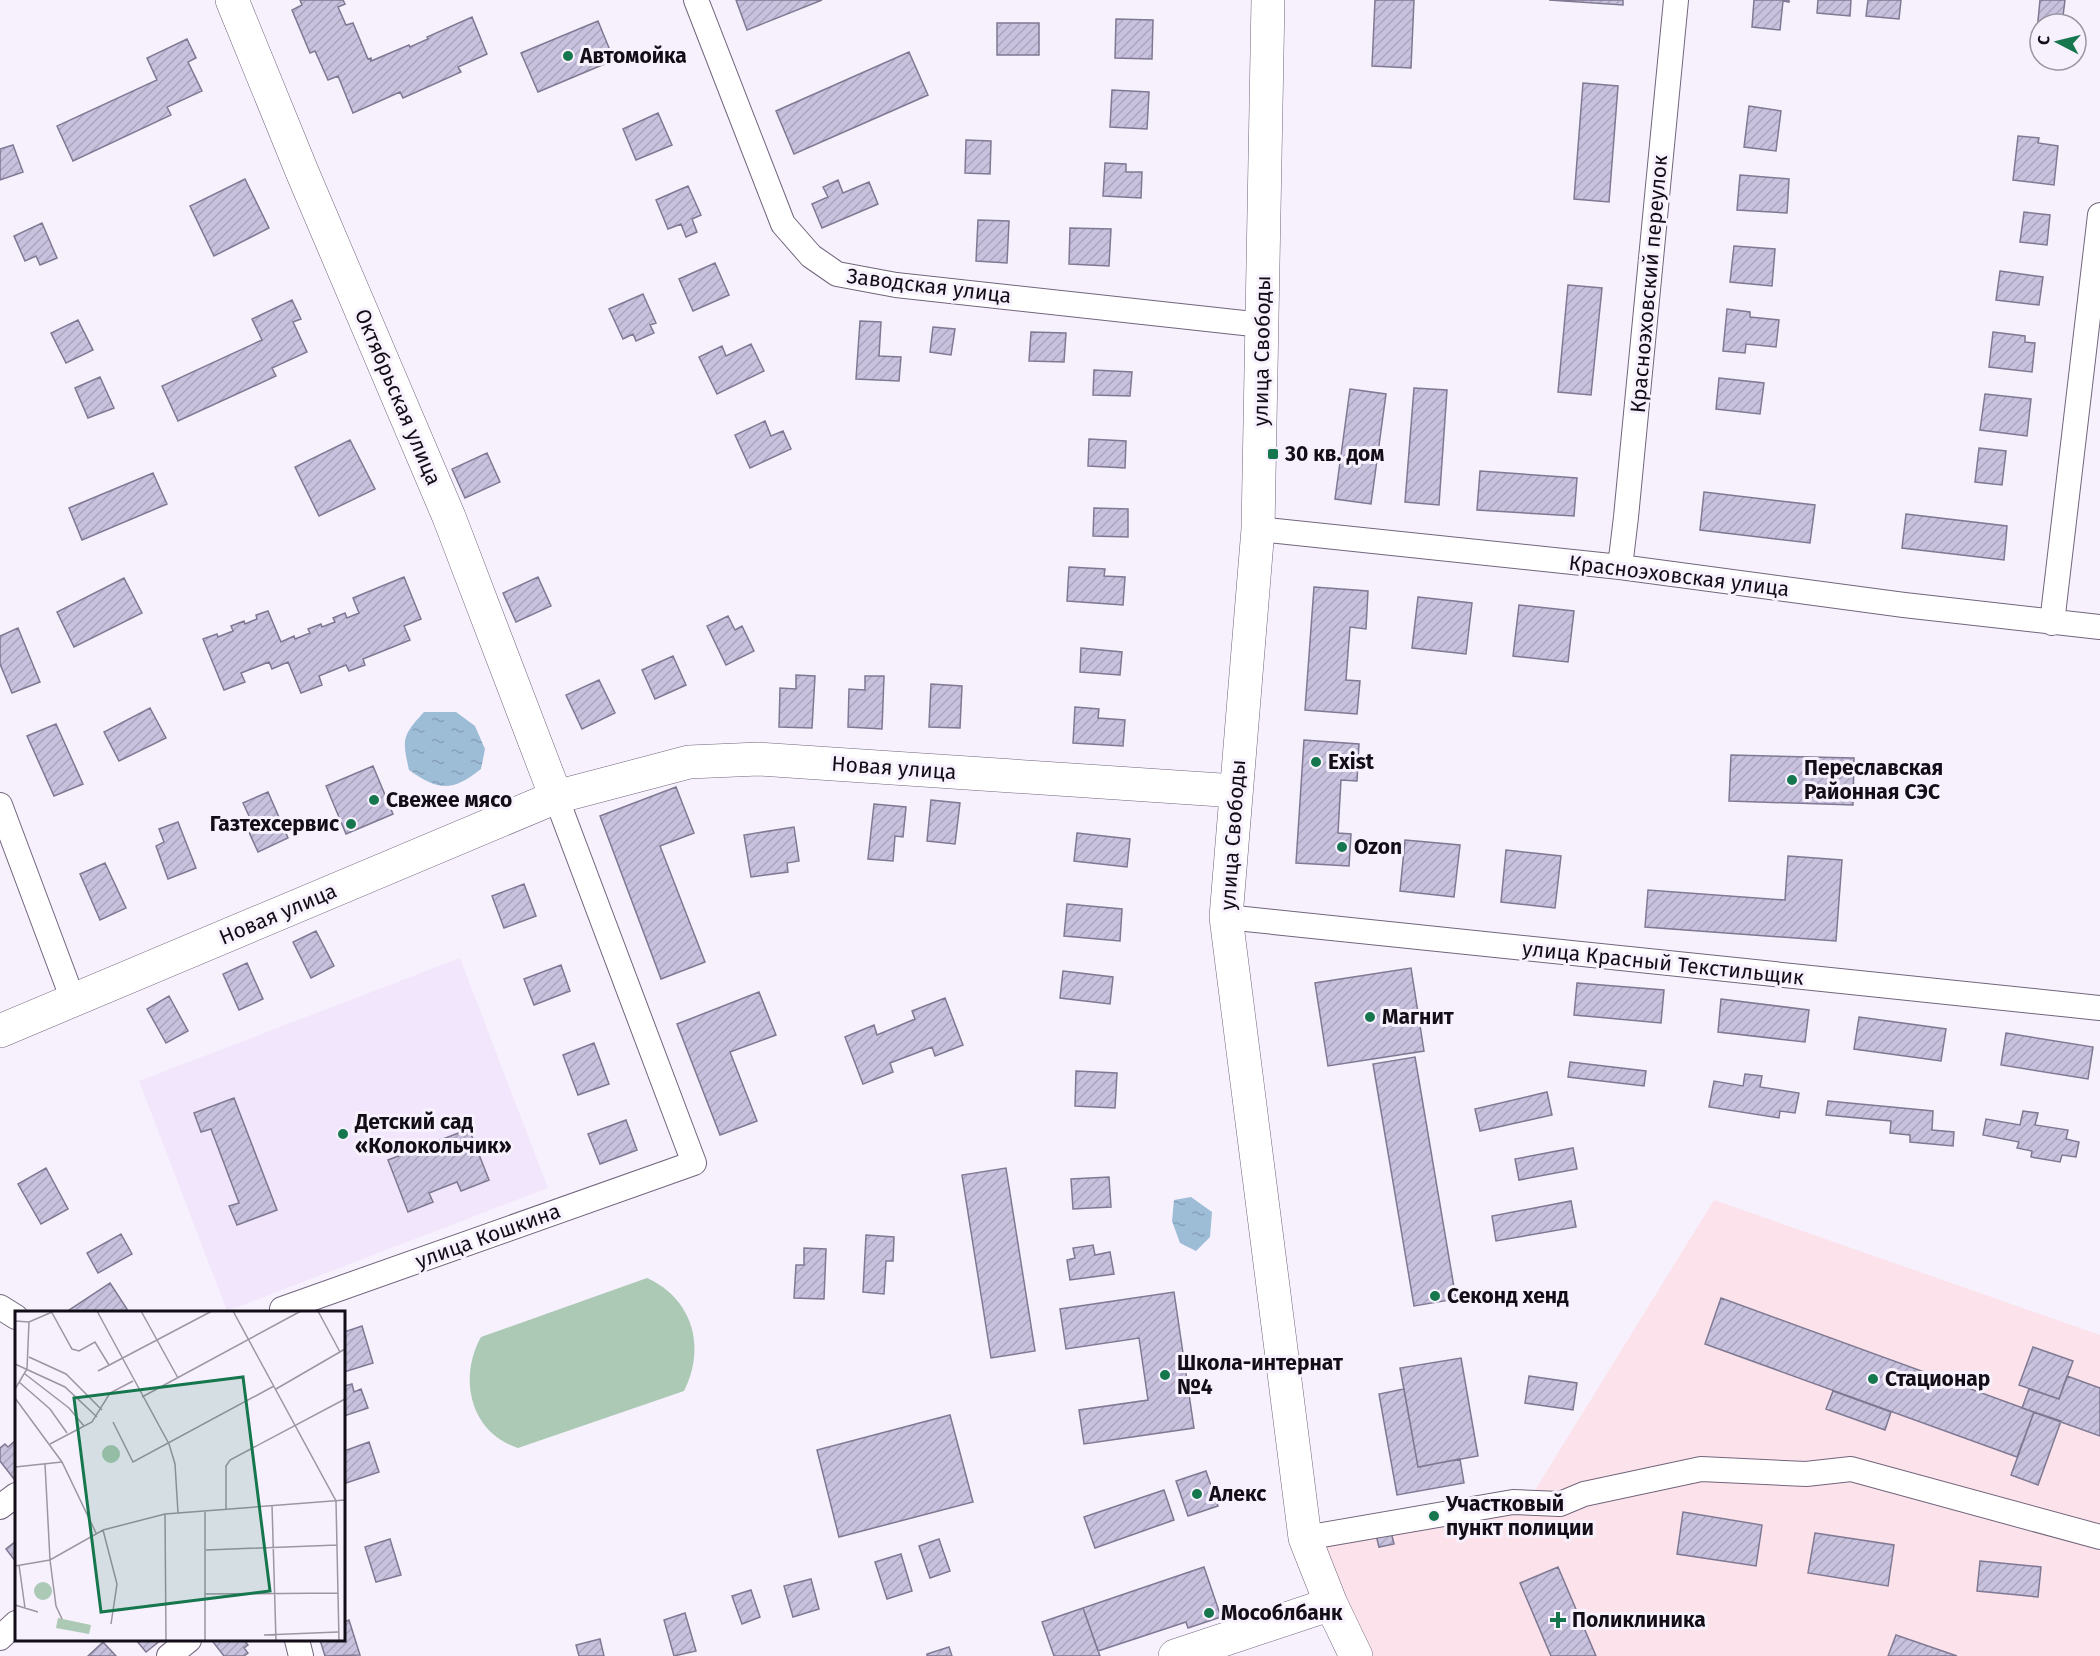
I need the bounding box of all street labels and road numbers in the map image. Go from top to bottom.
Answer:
street label: Красноэховский переулок [1625,154,1673,414]
street label: Заводская улица [845,263,1013,309]
street label: улица Свободы [1248,275,1276,427]
street label: Октябрьская улица [349,305,447,489]
street label: Красноэховская улица [1567,550,1791,602]
street label: Новая улица [831,751,957,785]
street label: улица Свободы [1215,759,1251,911]
street label: Новая улица [215,878,341,950]
street label: улица Красный Текстильщик [1521,935,1805,991]
street label: улица Кошкина [412,1198,564,1274]

